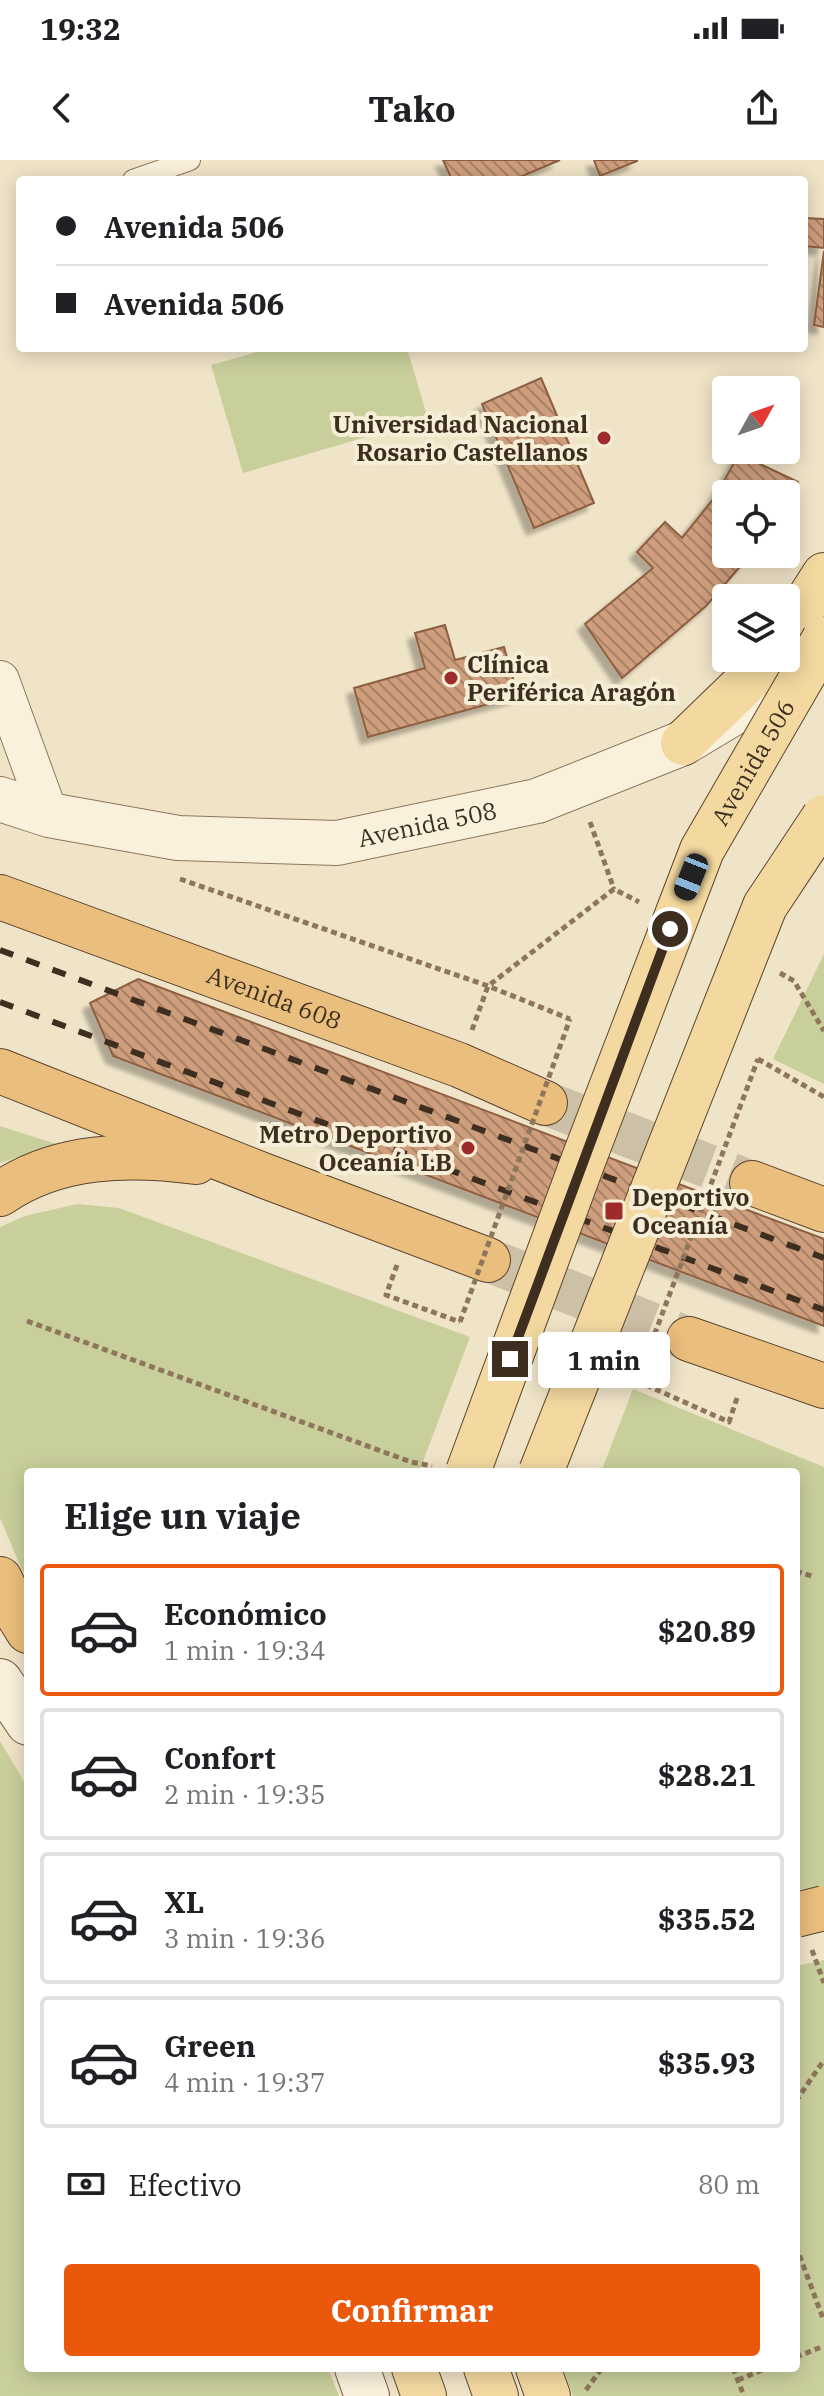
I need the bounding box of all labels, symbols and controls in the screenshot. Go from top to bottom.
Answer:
text: 19:32 [40,9,121,48]
text: Tako [368,85,456,132]
icon: back [40,86,84,130]
icon: share [740,86,784,130]
text: Avenida 506 [104,207,285,246]
text: Avenida 506 [104,284,285,323]
north arrow [712,376,800,464]
map controls [712,376,800,672]
place label: Universidad Nacional Rosario Castellanos [332,408,588,468]
marker: Universidad Nacional Rosario Castellanos [595,429,613,447]
button: locate [712,480,800,568]
button: layers [712,584,800,672]
place label: Clínica Periférica Aragón [467,648,676,708]
marker: Clínica Periférica Aragón [442,669,460,687]
street label: Avenida 506 [704,693,802,831]
street label: Avenida 508 [355,794,500,854]
car [671,850,711,904]
route start [652,911,688,947]
street label: Avenida 608 [203,958,346,1037]
place label: Metro Deportivo Oceanía LB [259,1118,452,1178]
marker: Metro Deportivo Oceanía LB [459,1139,477,1157]
place label: Deportivo Oceanía [632,1181,750,1241]
marker: Deportivo Oceanía [603,1200,625,1222]
callout: 1 min [538,1331,670,1387]
route end [492,1341,528,1377]
text: 1 min [568,1343,640,1377]
text: Elige un viaje [64,1492,301,1539]
icon: car [68,1594,140,1666]
text: Económico [164,1594,327,1633]
text: $20.89 [658,1611,756,1650]
text: 1 min · 19:34 [164,1633,326,1667]
icon: car [68,1738,140,1810]
text: Confort [164,1738,276,1777]
text: $28.21 [658,1755,756,1794]
text: 2 min · 19:35 [164,1777,326,1811]
icon: car [68,1882,140,1954]
text: XL [164,1882,204,1921]
text: $35.52 [658,1899,756,1938]
text: 3 min · 19:36 [164,1921,326,1955]
icon: car [68,2026,140,2098]
text: Green [164,2026,256,2065]
text: $35.93 [658,2043,756,2082]
text: 4 min · 19:37 [164,2065,326,2099]
icon: cash [64,2162,108,2206]
text: Efectivo [128,2165,242,2204]
text: 80 m [698,2167,760,2201]
button: Confirmar [64,2264,760,2356]

